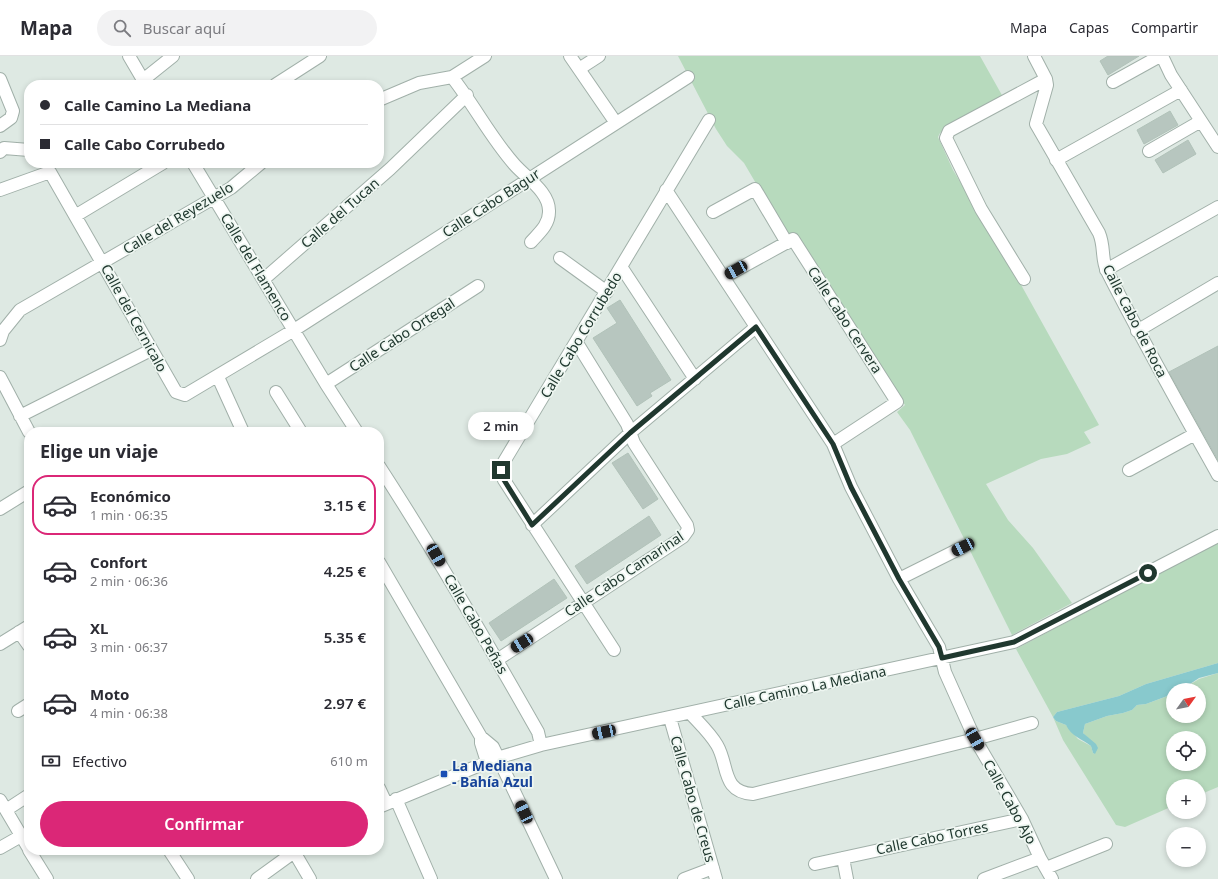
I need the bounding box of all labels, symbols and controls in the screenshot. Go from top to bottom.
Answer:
search box [97,10,377,46]
text: Mapa [20,15,73,41]
icon: search [111,17,133,39]
text: Buscar aquí [143,18,225,38]
text: Mapa [1010,18,1047,37]
text: Capas [1069,18,1109,37]
text: Compartir [1131,18,1198,37]
text: Calle Camino La Mediana [64,95,251,115]
text: Calle Cabo Corrubedo [64,134,225,154]
street label: Calle Cabo Bagur [438,164,543,241]
street label: Calle del Tucan [296,173,383,252]
street label: Calle del Reyezuelo [119,177,236,258]
street label: Calle del Flamenco [217,209,296,324]
car [723,259,749,281]
street label: Calle del Cernicalo [97,260,172,375]
street label: Calle Cabo de Roca [1099,261,1172,381]
street label: Calle Cabo Cervera [804,263,887,377]
street label: Calle Cabo Corrubedo [535,268,626,401]
street label: Calle Cabo Ortegal [345,293,458,376]
callout: 2 min [468,412,534,440]
text: 2 min [483,417,519,435]
text: Elige un viaje [40,439,158,463]
route end [492,461,510,479]
text: Económico [90,486,171,506]
icon: car [42,487,78,523]
text: 3.15 € [324,495,366,515]
text: 1 min · 06:35 [90,506,168,524]
street label: Calle Cabo Camarinal [560,527,687,621]
car [950,536,976,558]
car [425,542,447,568]
text: Confort [90,552,147,572]
icon: car [42,553,78,589]
text: 4.25 € [324,561,366,581]
route start [1139,564,1157,582]
street label: Calle Cabo Peñas [440,570,513,677]
text: 2 min · 06:36 [90,572,168,590]
text: XL [90,618,108,638]
icon: car [42,619,78,655]
text: 5.35 € [324,627,366,647]
car [509,631,535,655]
text: 3 min · 06:37 [90,638,168,656]
street label: Calle Camino La Mediana [722,661,888,714]
north arrow [1166,683,1206,723]
map controls [1166,683,1206,867]
text: Moto [90,684,129,704]
icon: car [42,685,78,721]
text: 2.97 € [324,693,366,713]
text: 4 min · 06:38 [90,704,168,722]
car [591,724,617,740]
car [964,726,986,752]
button: locate [1166,731,1206,771]
street label: Calle Cabo de Creus [666,733,721,865]
icon: cash [40,750,62,772]
text: Efectivo [72,751,127,771]
text: 610 m [330,752,368,770]
place label: La Mediana - Bahía Azul [452,756,533,791]
street label: Calle Cabo Ajo [979,756,1042,847]
marker: La Mediana - Bahía Azul [439,769,449,779]
button: + [1166,779,1206,819]
car [513,799,535,825]
button: Confirmar [40,801,368,847]
street label: Calle Cabo Torres [874,816,990,859]
button: − [1166,827,1206,867]

